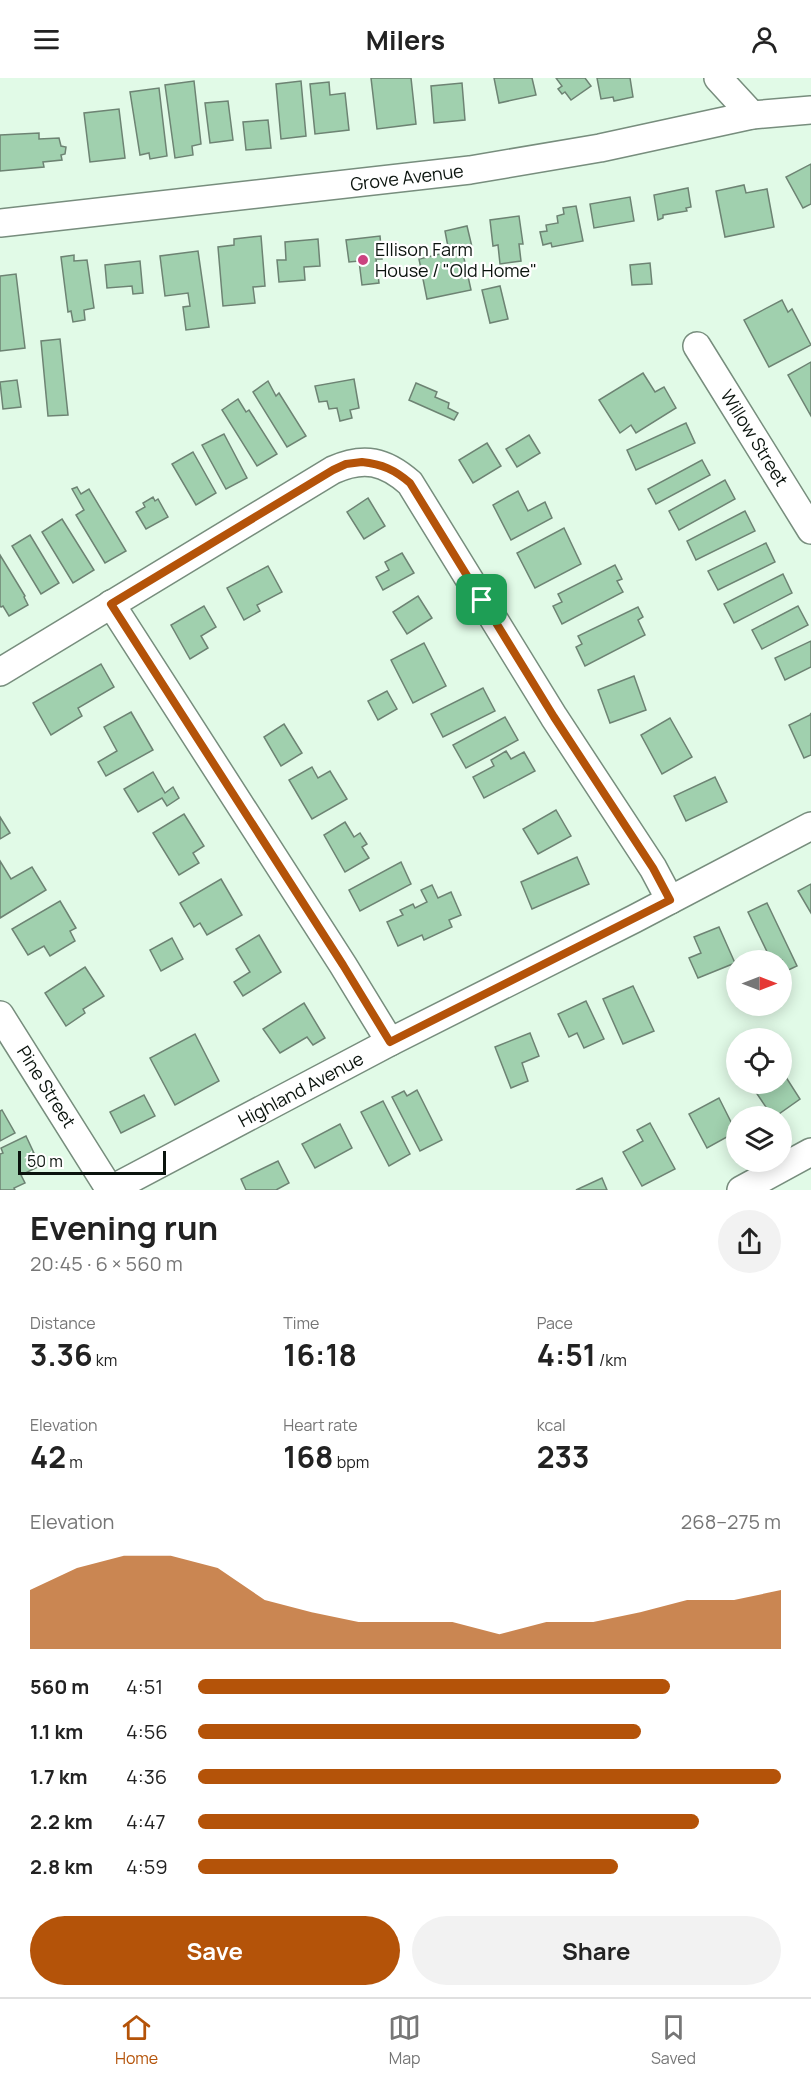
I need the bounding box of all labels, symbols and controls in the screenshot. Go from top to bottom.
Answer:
text: Milers [366,21,445,58]
icon: menu [30,23,63,56]
icon: person [748,23,781,56]
street label: Grove Avenue [349,158,465,196]
place label: Ellison Farm House / "Old Home" [375,237,537,282]
marker: Ellison Farm House / "Old Home" [356,253,370,267]
street label: Willow Street [716,385,794,490]
pin [456,574,507,625]
icon: arrive [465,583,498,616]
north arrow [726,950,792,1016]
map controls [726,950,792,1172]
button: locate [726,1028,792,1094]
street label: Pine Street [12,1041,82,1132]
street label: Highland Avenue [234,1046,367,1132]
button: layers [726,1106,792,1172]
scale bar [18,1148,166,1176]
text: 50 m [27,1150,63,1172]
text: Evening run [30,1205,218,1250]
button: share [718,1210,781,1273]
text: 20:45 · 6 × 560 m [30,1250,183,1277]
text: Distance [30,1312,96,1334]
text: Time [283,1312,319,1334]
text: Pace [537,1312,573,1334]
text: 3.36 [30,1334,93,1375]
text: 16:18 [283,1334,357,1375]
text: 4:51 [537,1334,596,1375]
text: km [93,1349,117,1371]
text: /km [596,1349,627,1371]
text: Elevation [30,1414,98,1436]
text: Heart rate [283,1414,358,1436]
text: kcal [537,1414,566,1436]
text: 42 [30,1436,66,1477]
text: 168 [283,1436,334,1477]
text: 233 [537,1436,589,1477]
text: m [66,1451,83,1473]
text: bpm [334,1451,369,1473]
text: Elevation [30,1508,114,1535]
text: 268–275 m [681,1508,781,1535]
text: 560 m [30,1673,89,1700]
text: 4:51 [126,1673,163,1700]
text: 1.1 km [30,1718,83,1745]
text: 4:56 [126,1718,168,1745]
text: 1.7 km [30,1763,87,1790]
text: 4:36 [126,1763,167,1790]
text: 2.2 km [30,1808,93,1835]
text: 4:47 [126,1808,166,1835]
text: 2.8 km [30,1853,93,1880]
text: 4:59 [126,1853,168,1880]
button: Save [30,1916,400,1985]
button: Share [412,1916,781,1985]
tab: Home [115,2011,158,2069]
tab: Map [388,2011,421,2069]
tab: Saved [651,2011,696,2069]

